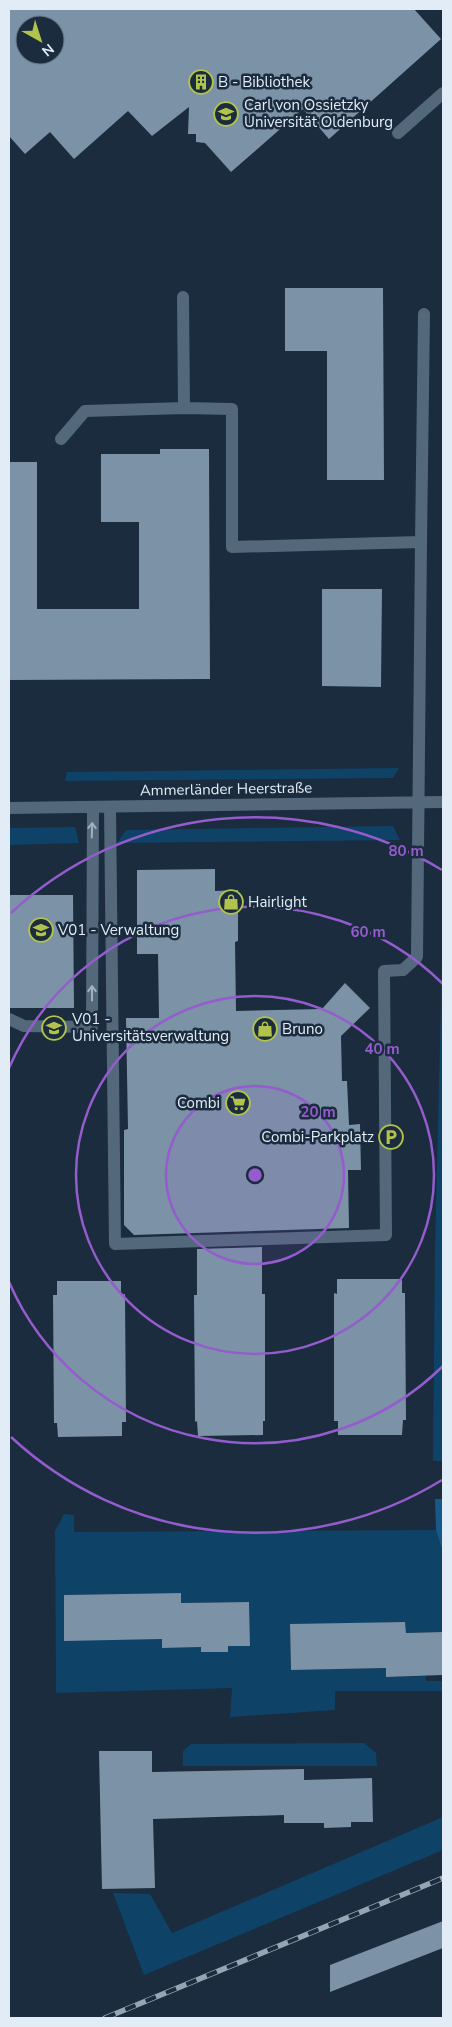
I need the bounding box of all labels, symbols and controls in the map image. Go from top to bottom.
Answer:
north arrow [15,15,65,65]
text: N [38,39,58,60]
building icon: B - Bibliothek [188,69,214,95]
place label: B - Bibliothek [218,72,311,92]
place label: Carl von Ossietzky Universität Oldenburg [244,95,393,132]
school or university icon: Carl von Ossietzky Universität Oldenburg [213,101,239,127]
street label: Ammerländer Heerstraße [140,777,312,801]
one-way arrow [87,823,97,839]
text: 80 m [388,841,424,861]
shop icon: Hairlight [218,889,244,915]
place label: Hairlight [248,892,307,912]
school or university icon: V01 - Verwaltung [28,917,54,943]
place label: V01 - Verwaltung [57,920,179,940]
text: 60 m [350,922,386,942]
one-way arrow [87,985,97,1002]
place label: V01 - Universitätsverwaltung [71,1009,229,1046]
school or university icon: V01 - Universitätsverwaltung [41,1015,67,1041]
shop icon: Bruno [252,1016,278,1042]
place label: Bruno [282,1019,323,1039]
text: 40 m [364,1039,400,1059]
supermarket icon: Combi [225,1090,251,1116]
place label: Combi [177,1093,220,1113]
text: 20 m [300,1102,336,1122]
parking icon: Combi-Parkplatz [378,1124,404,1150]
place label: Combi-Parkplatz [261,1127,374,1147]
centre of rings [246,1166,264,1184]

